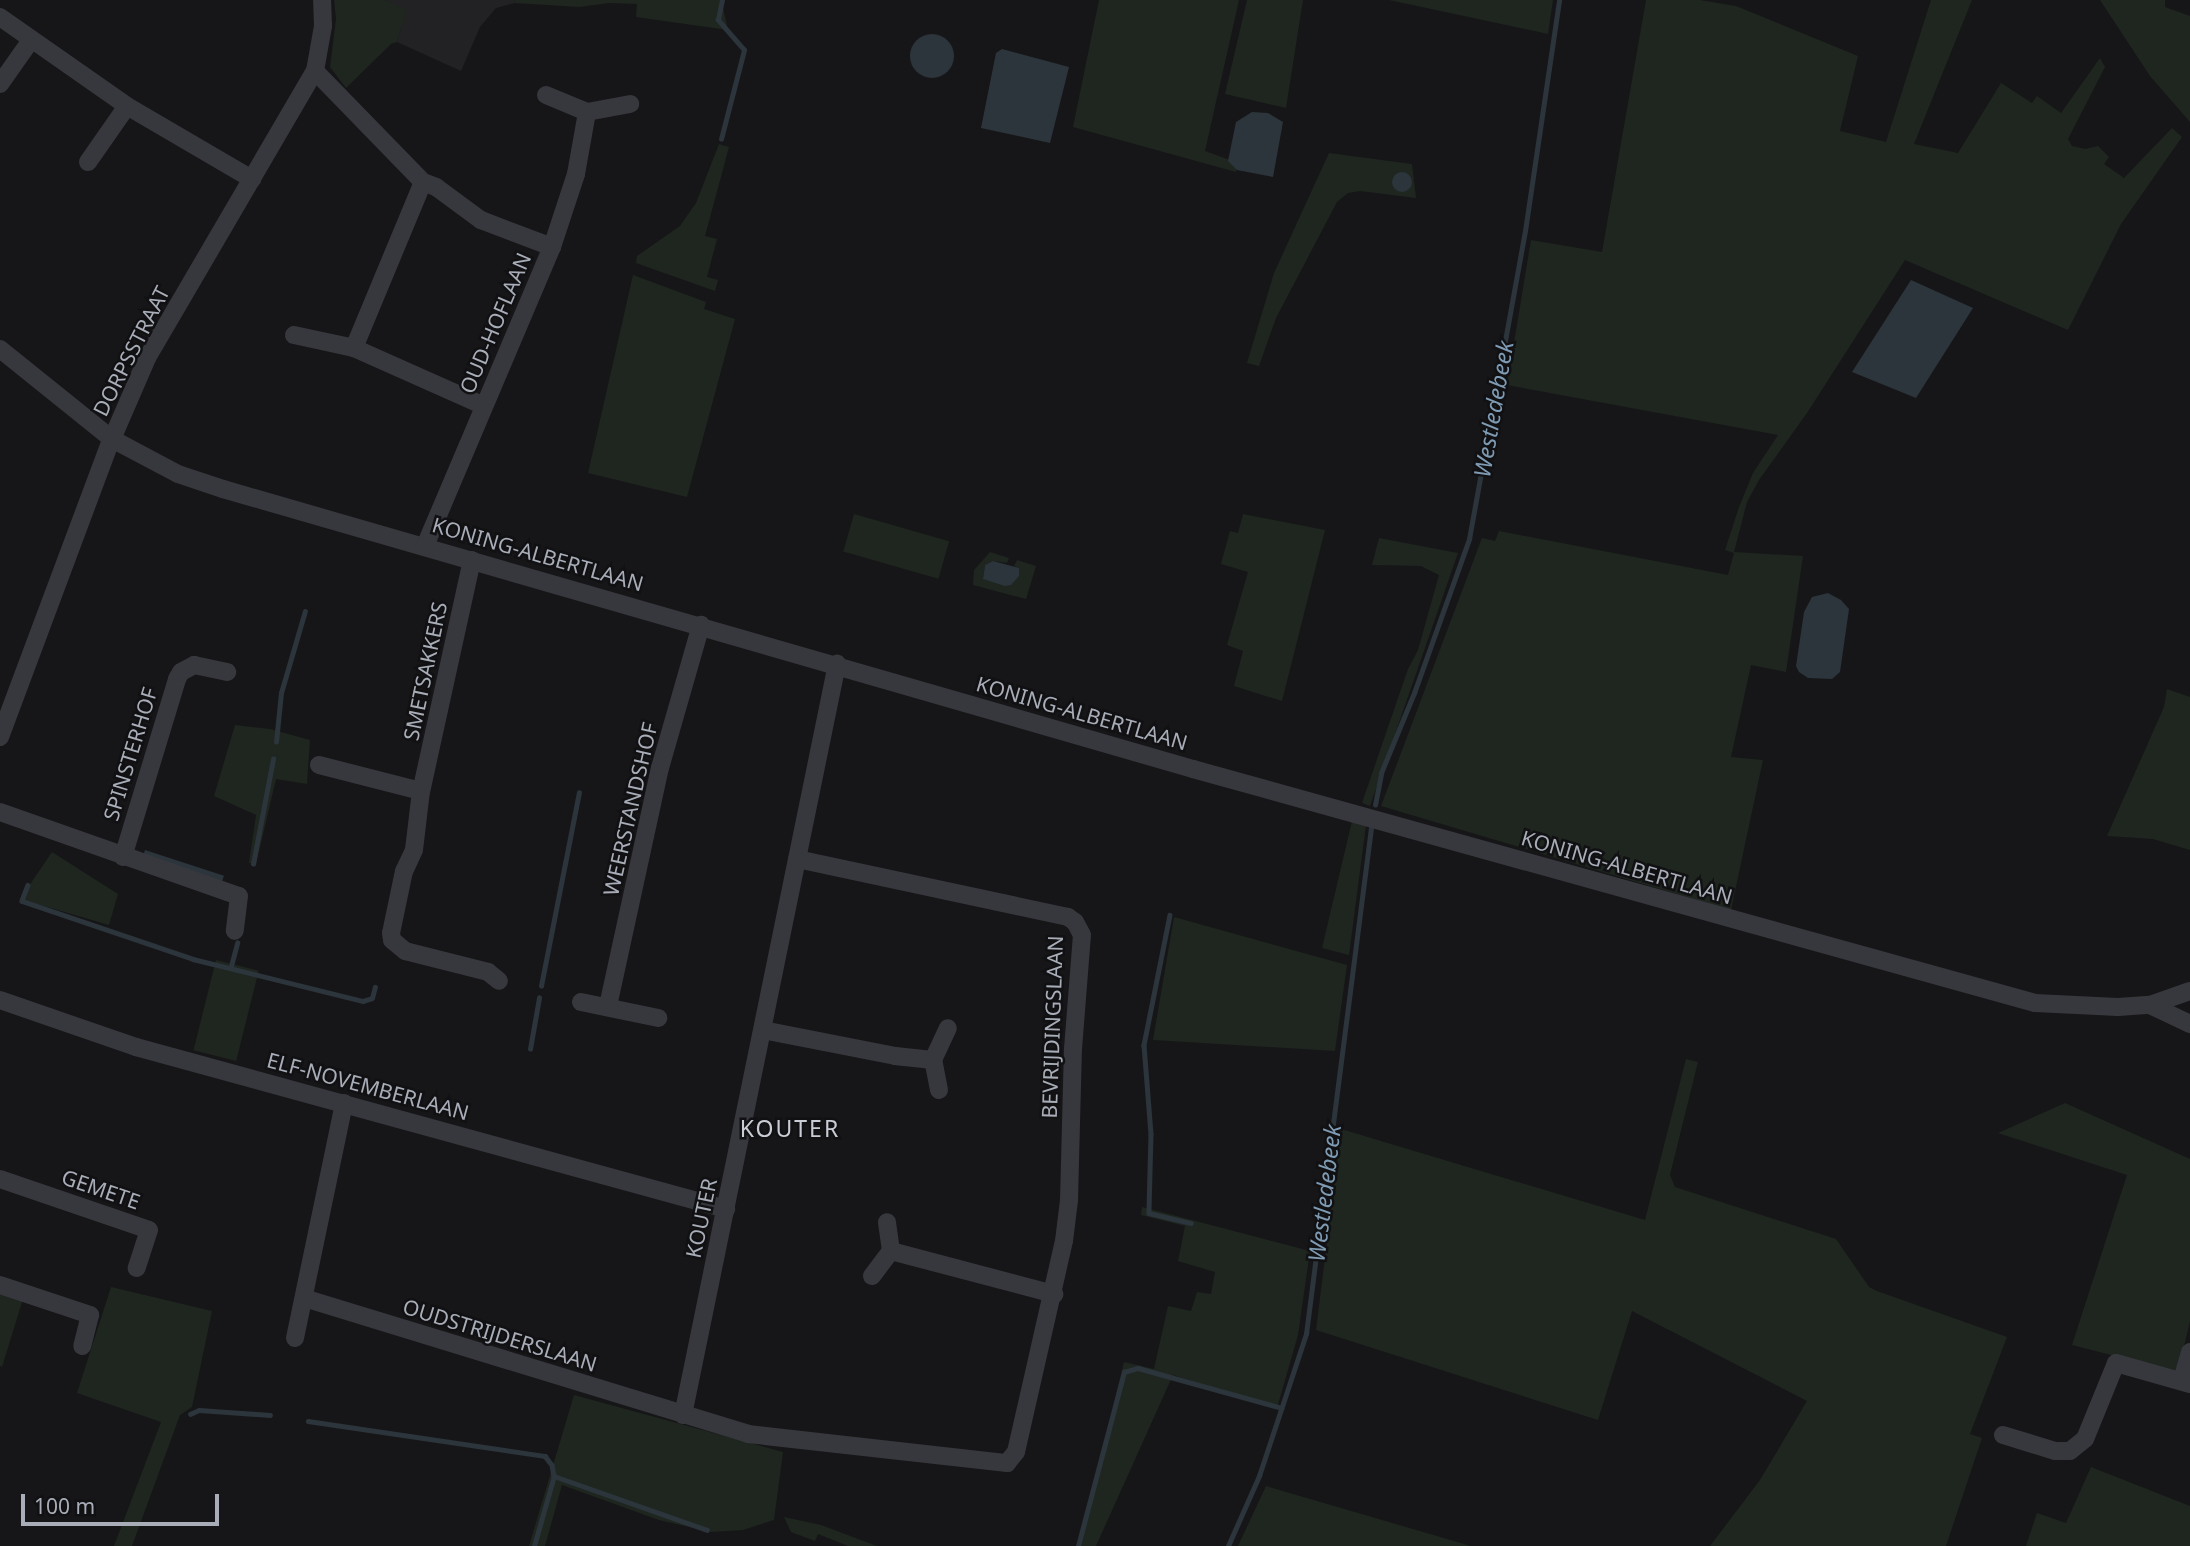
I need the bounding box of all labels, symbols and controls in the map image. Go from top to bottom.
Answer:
street label: OUD-HOFLAAN [454,249,536,397]
street label: DORPSSTRAAT [87,282,175,420]
water label: Westledebeek [1467,339,1519,479]
street label: KONING-ALBERTLAAN [430,512,646,596]
street label: SMETSAKKERS [398,599,452,743]
street label: KONING-ALBERTLAAN [974,671,1190,755]
street label: SPINSTERHOF [98,684,162,824]
street label: WEERSTANDSHOF [598,720,662,898]
street label: KONING-ALBERTLAAN [1519,825,1735,909]
street label: BEVRIJDINGSLAAN [1036,935,1068,1119]
street label: ELF-NOVEMBERLAAN [264,1047,472,1125]
district label: KOUTER [741,1114,839,1142]
water label: Westledebeek [1302,1123,1346,1263]
street label: GEMETE [59,1164,143,1214]
street label: KOUTER [680,1176,722,1260]
street label: OUDSTRIJDERSLAAN [400,1293,600,1377]
scale bar [24,1480,222,1524]
text: 100 m [34,1492,95,1520]

